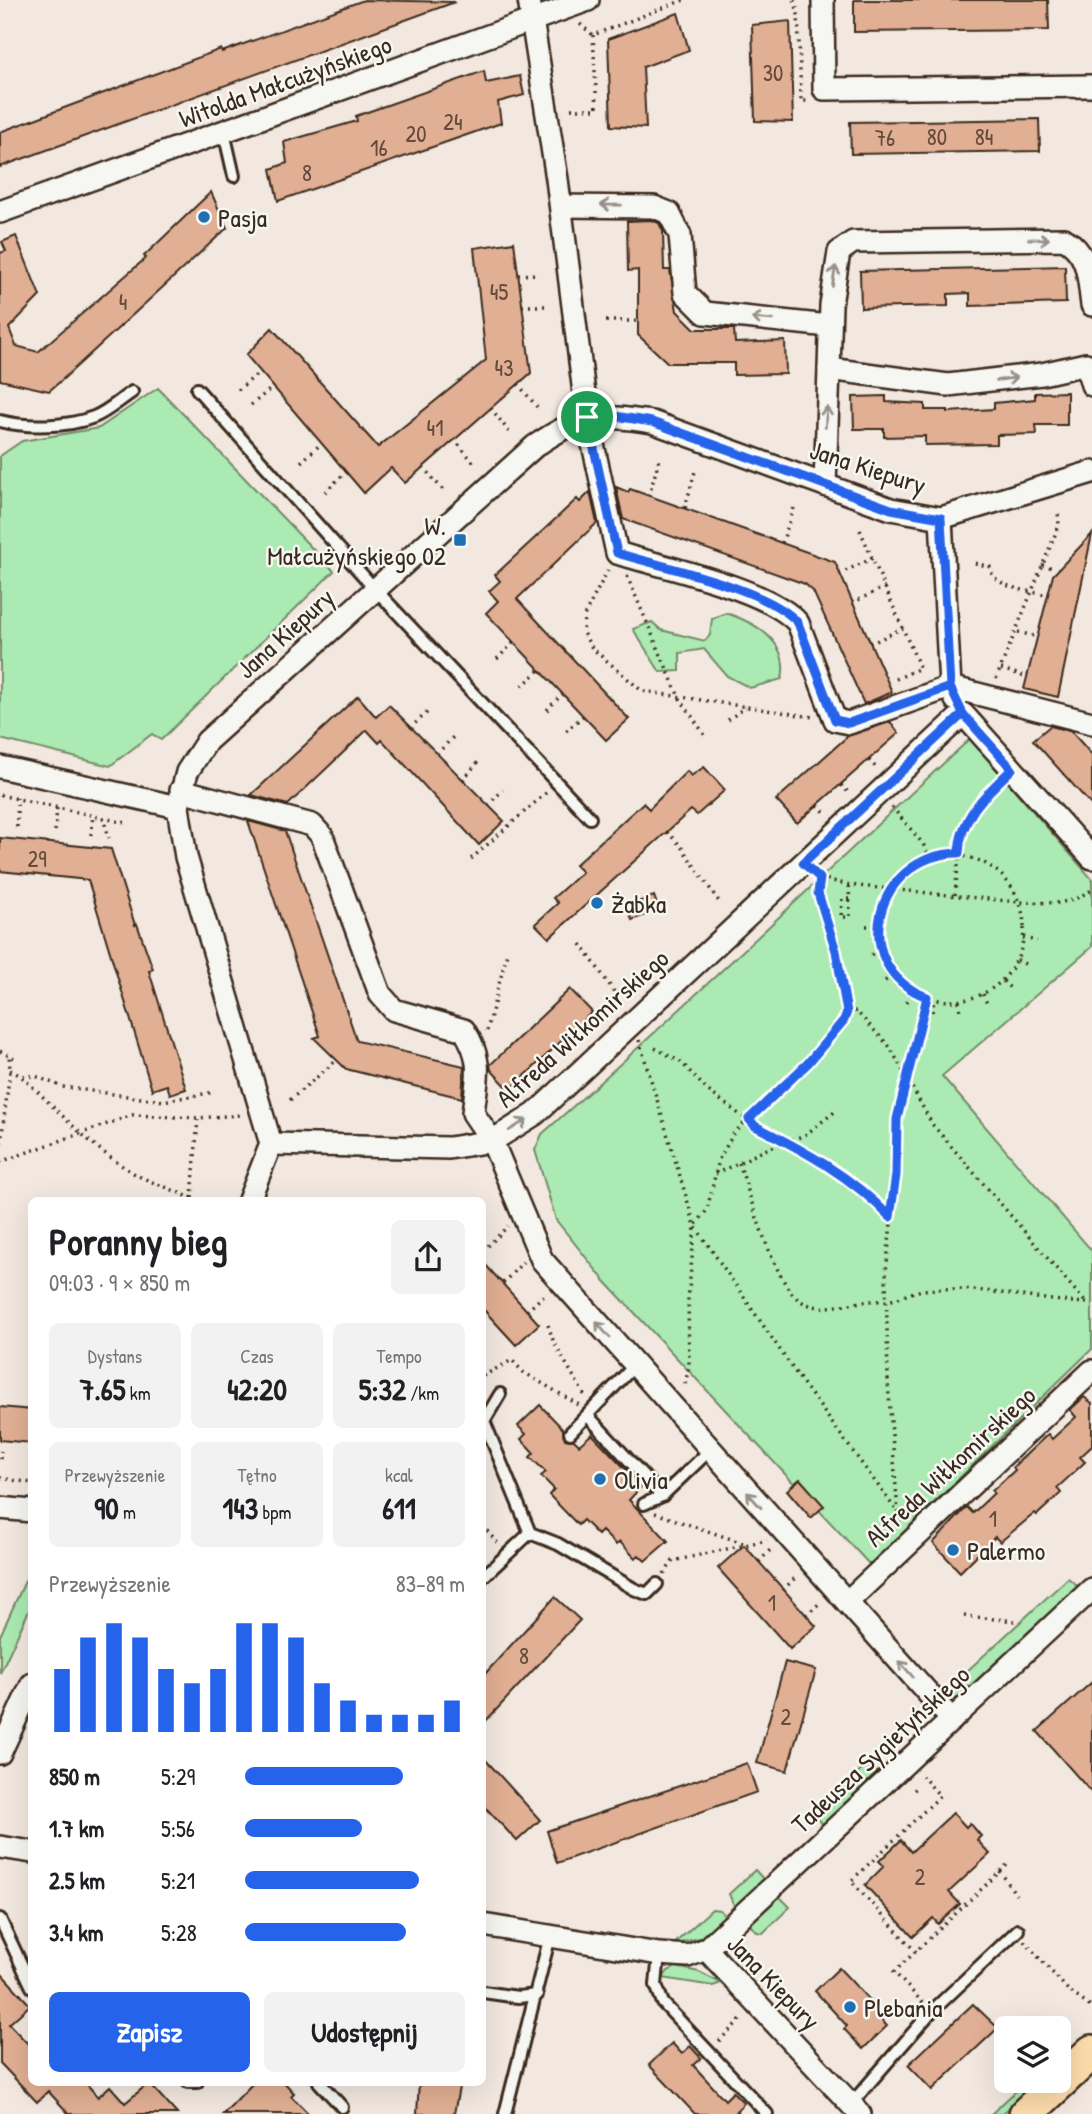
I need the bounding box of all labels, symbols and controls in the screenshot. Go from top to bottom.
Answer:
street label: Witolda Małcużyńskiego [174,26,396,136]
house number: 30 [763,57,783,88]
house number: 24 [443,106,463,137]
house number: 20 [405,118,427,149]
house number: 80 [927,121,947,152]
house number: 84 [975,121,993,152]
house number: 76 [875,122,895,153]
house number: 16 [370,132,388,163]
house number: 8 [302,157,312,188]
one-way arrow [600,198,623,211]
place label: Pasja [218,200,267,235]
marker: Pasja [196,209,212,225]
one-way arrow [1027,232,1050,246]
one-way arrow [828,265,841,288]
house number: 45 [490,276,508,307]
house number: 4 [119,286,127,317]
one-way arrow [751,312,773,325]
house number: 43 [495,352,513,383]
one-way arrow [995,372,1018,385]
pin [557,387,617,447]
icon: arrive [568,398,606,436]
one-way arrow [819,406,832,429]
house number: 41 [427,412,443,443]
street label: Jana Kiepury [806,432,930,502]
place label: W. Małcużyńskiego 02 [267,508,446,573]
marker: W. Małcużyńskiego 02 [452,532,468,548]
street label: Jana Kiepury [229,580,341,686]
house number: 29 [27,843,47,874]
place label: Żabka [611,886,666,921]
marker: Żabka [589,895,605,911]
street label: Alfreda Wiłkomirskiego [488,941,676,1115]
one-way arrow [508,1117,527,1132]
text: Poranny bieg [49,1215,228,1267]
button: share [391,1220,465,1294]
text: 09:03 · 9 × 850 m [49,1267,190,1298]
one-way arrow [595,1321,611,1339]
text: Dystans [88,1343,142,1369]
text: Czas [240,1343,274,1369]
text: Tempo [376,1343,422,1369]
text: 7.65 [79,1369,125,1409]
text: 42:20 [227,1369,287,1409]
text: 5:32 [359,1369,406,1409]
street label: Alfreda Wiłkomirskiego [857,1378,1043,1554]
text: km [125,1380,151,1406]
text: /km [406,1380,439,1406]
text: Przewyższenie [65,1462,165,1488]
text: Tętno [237,1462,277,1488]
text: kcal [385,1462,413,1488]
place label: Olivia [614,1462,668,1497]
marker: Olivia [592,1471,608,1487]
text: 90 [94,1488,119,1528]
text: 143 [223,1488,258,1528]
text: 611 [382,1488,416,1528]
one-way arrow [746,1491,762,1509]
text: m [119,1499,136,1525]
text: bpm [258,1499,291,1525]
house number: 1 [989,1503,997,1534]
place label: Palermo [967,1533,1045,1568]
marker: Palermo [945,1542,961,1558]
text: Przewyższenie [49,1568,171,1599]
text: 83–89 m [396,1568,465,1599]
house number: 1 [768,1587,776,1618]
house number: 8 [519,1640,529,1671]
street label: Tadeusza Sygietyńskiego [783,1657,977,1841]
one-way arrow [898,1660,914,1678]
house number: 2 [781,1701,792,1732]
text: 850 m [49,1761,100,1792]
text: 5:29 [161,1761,195,1792]
text: 1.7 km [49,1813,104,1844]
text: 5:56 [161,1813,195,1844]
house number: 2 [915,1861,926,1892]
text: 2.5 km [49,1865,105,1896]
text: 5:21 [161,1865,195,1896]
text: 3.4 km [49,1917,103,1948]
text: 5:28 [161,1917,197,1948]
street label: Jana Kiepury [720,1927,828,2037]
place label: Plebania [864,1990,942,2025]
button: Zapisz [49,1992,250,2072]
button: Udostępnij [264,1992,465,2072]
marker: Plebania [842,1999,858,2015]
map controls [994,2016,1071,2093]
button: layers [994,2016,1071,2093]

